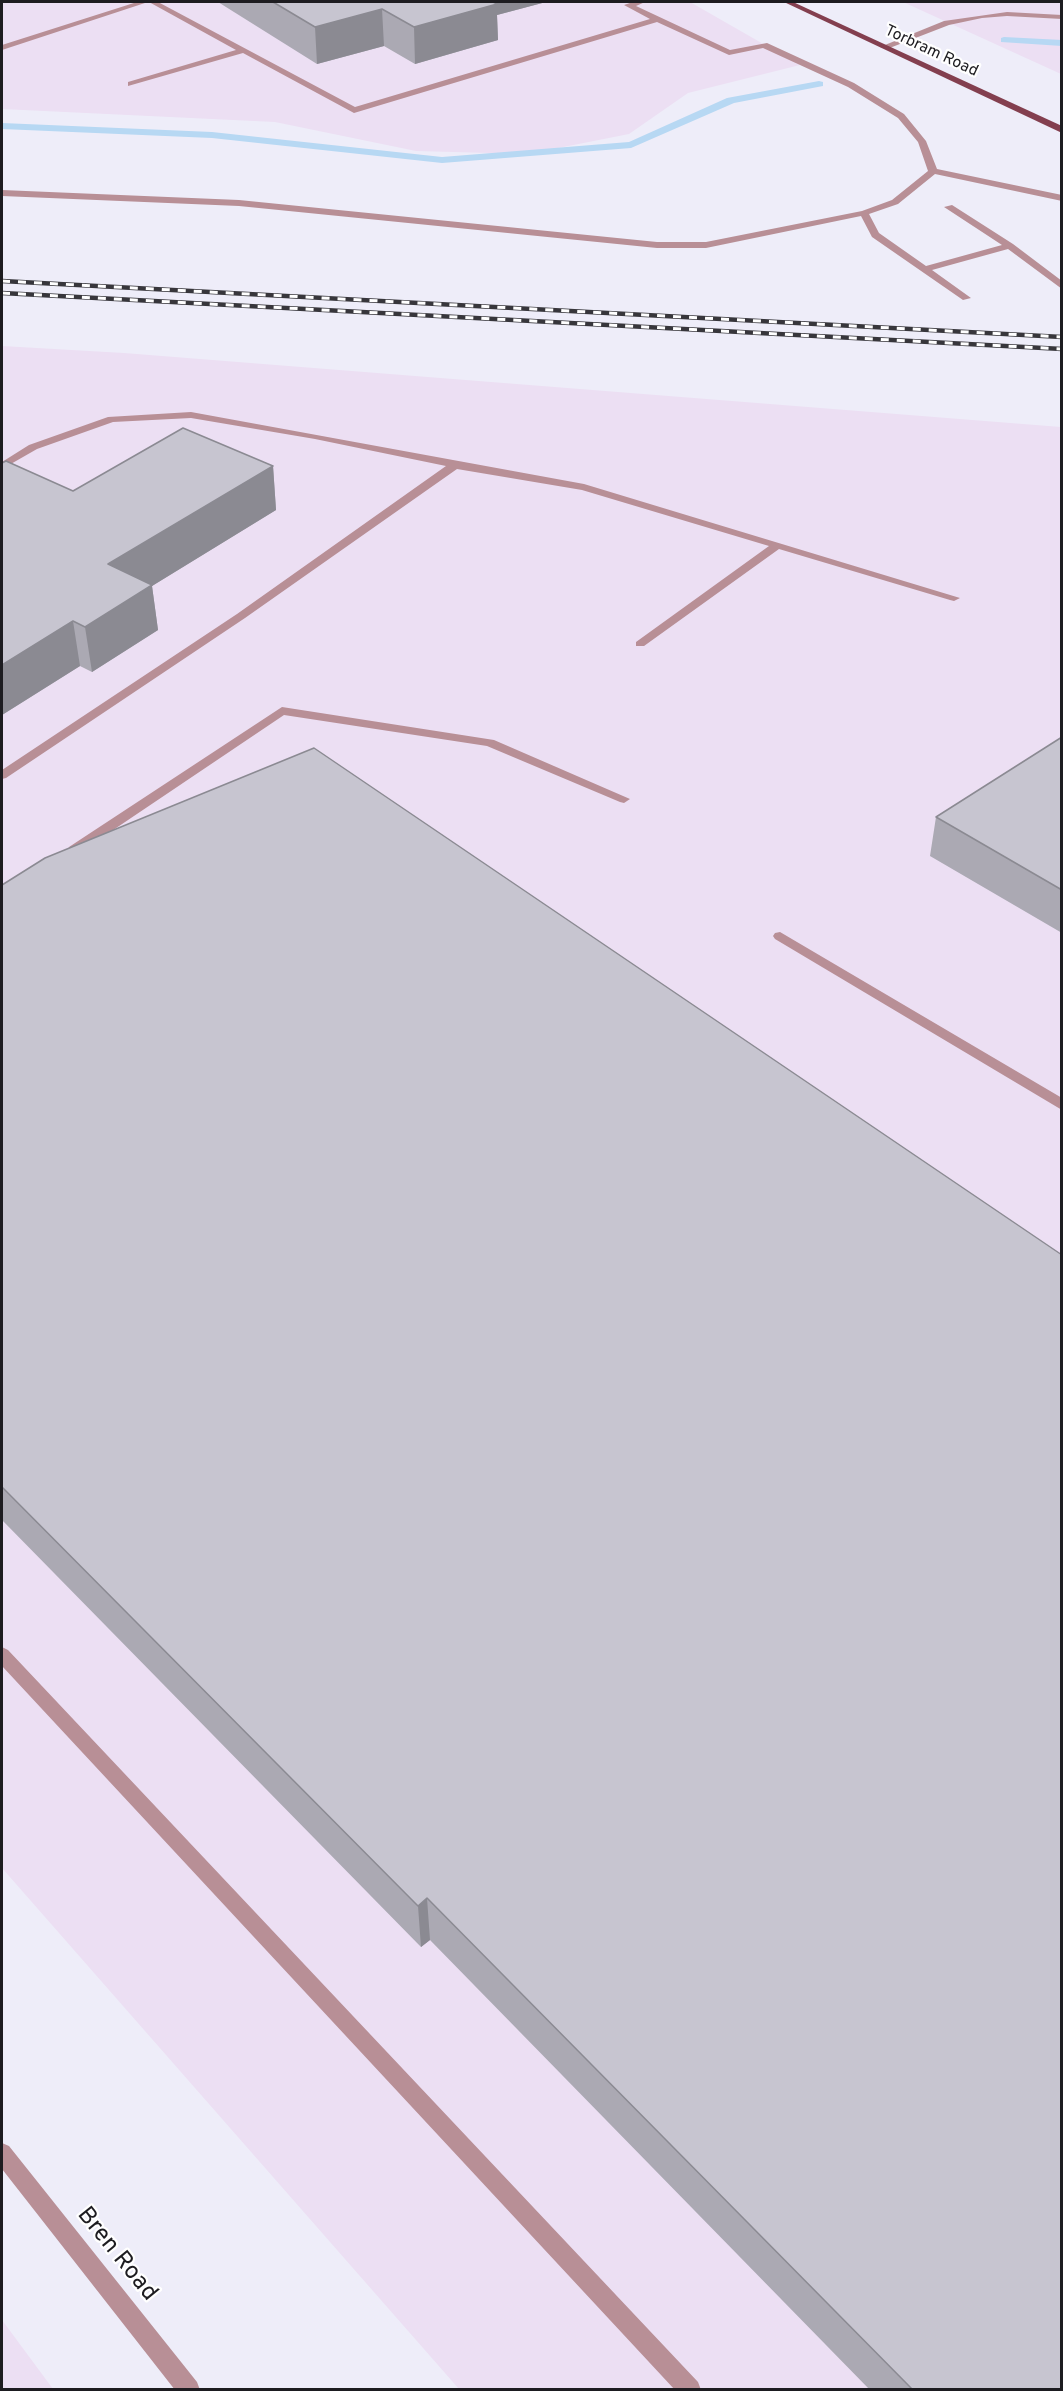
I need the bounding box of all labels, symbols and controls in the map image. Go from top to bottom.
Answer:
street label: Torbram Road [881,22,981,82]
street label: Bren Road [69,2202,163,2308]

